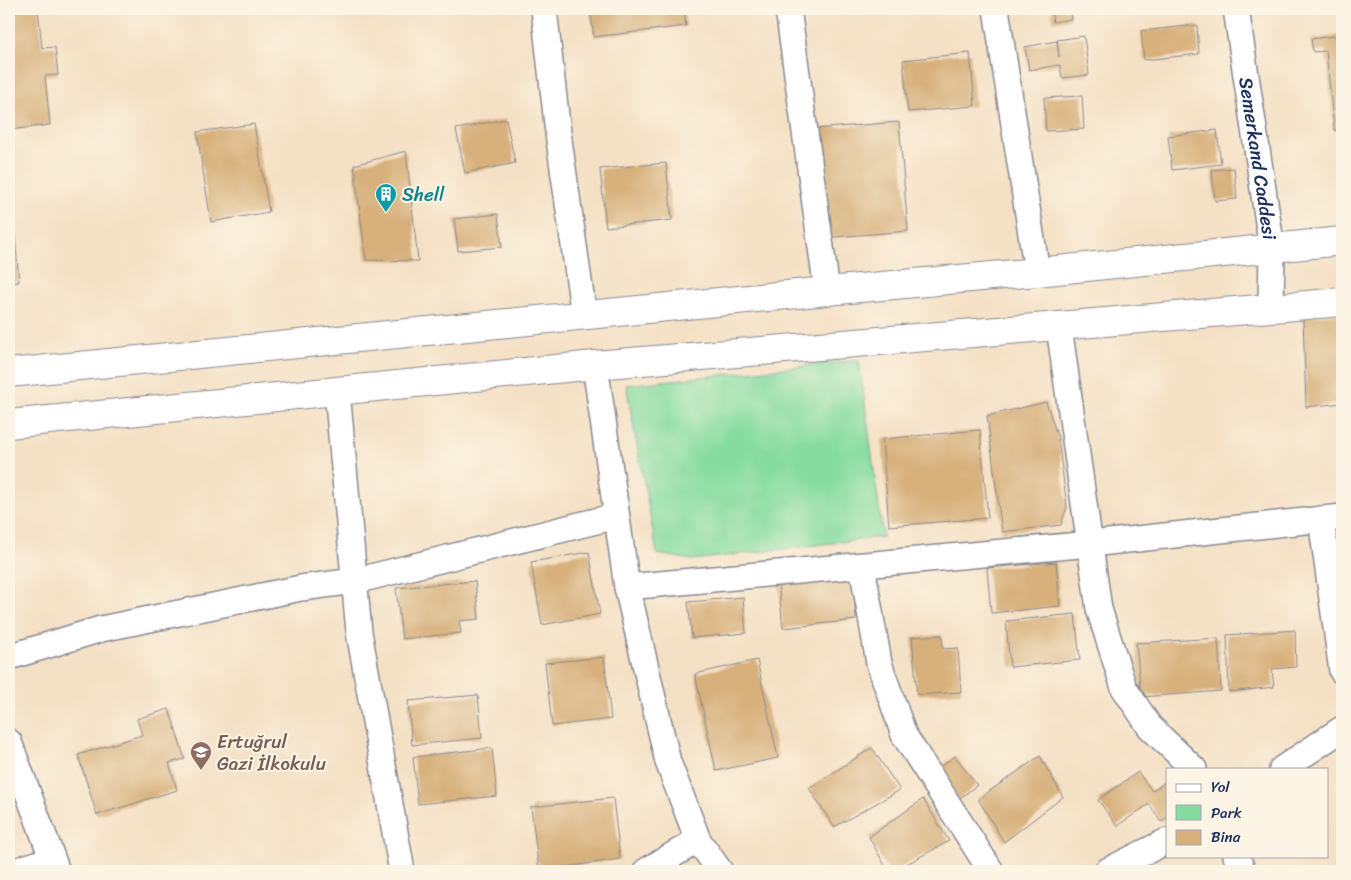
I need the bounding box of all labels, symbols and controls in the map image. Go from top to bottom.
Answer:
street label: Semerkand Caddesi [1229,75,1286,243]
place label: Shell [402,178,445,211]
building icon: Shell [374,182,398,213]
place label: Ertuğrul Gazi İlkokulu [217,725,326,780]
school or university icon: Ertuğrul Gazi İlkokulu [189,740,213,771]
legend [1166,768,1328,858]
text: Yol [1211,774,1230,800]
text: Park [1211,800,1242,826]
text: Bina [1211,824,1241,850]

